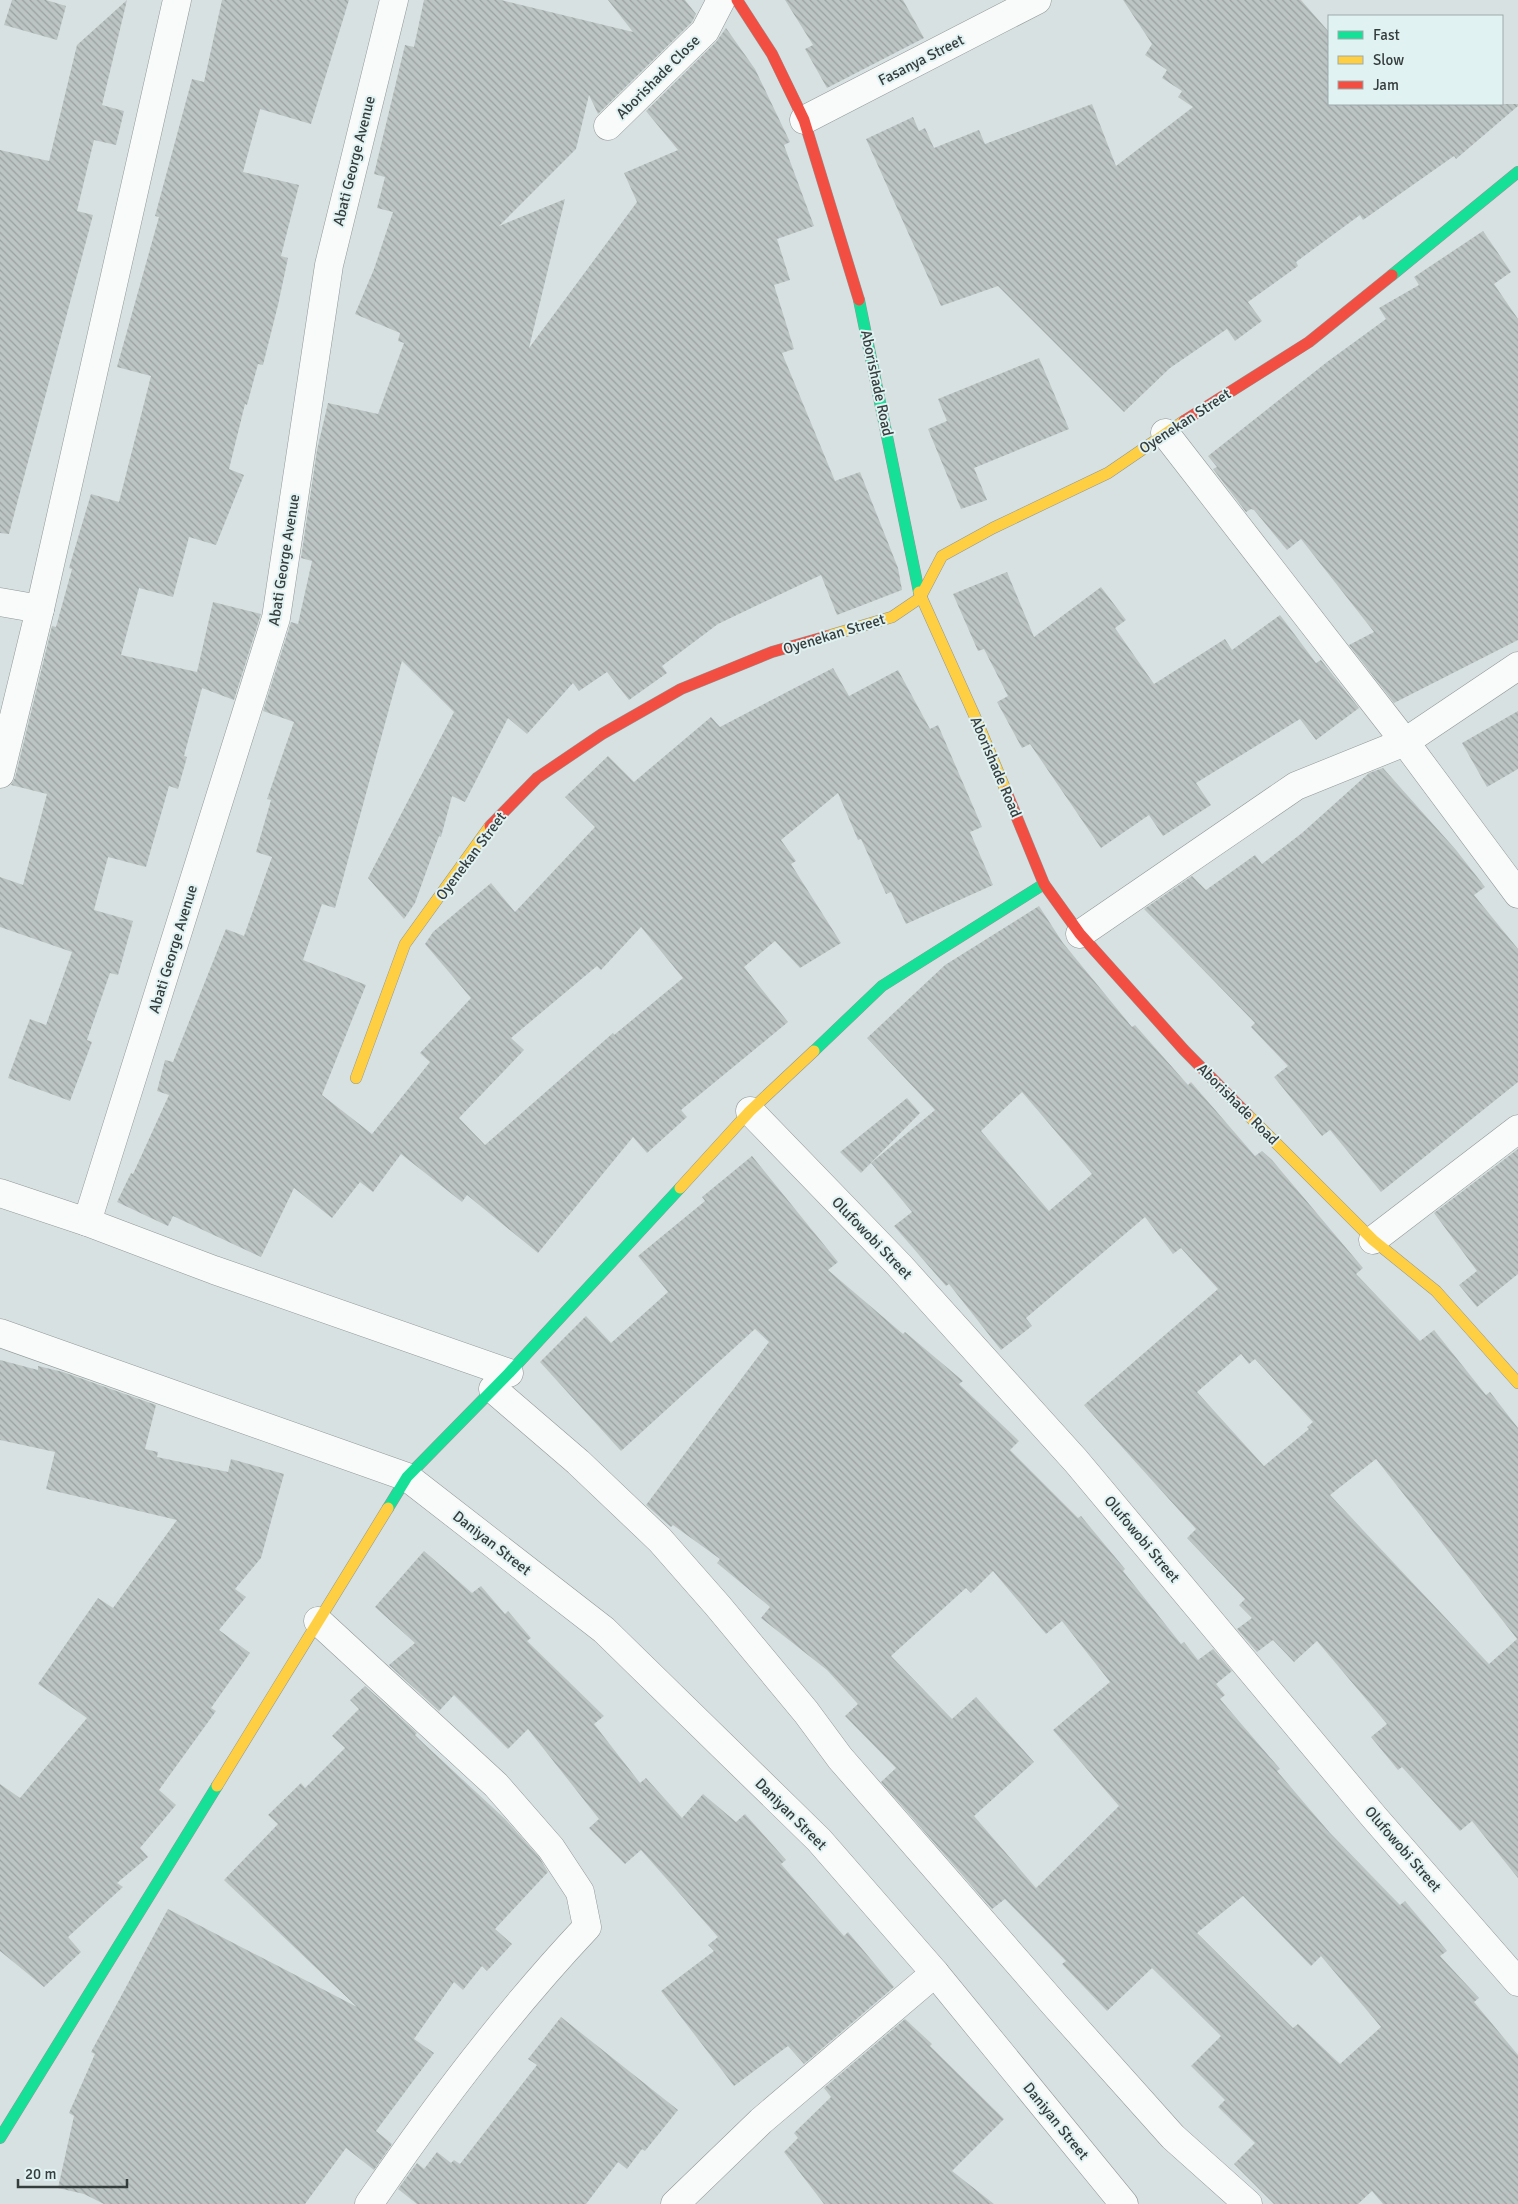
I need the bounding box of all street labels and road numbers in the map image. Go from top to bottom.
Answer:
street label: Aborishade Close [612,31,704,123]
street label: Fasanya Street [875,31,967,89]
street label: Abati George Avenue [329,94,379,228]
street label: Aborishade Road [857,328,897,438]
street label: Oyenekan Street [1136,385,1234,457]
street label: Abati George Avenue [265,493,303,627]
street label: Oyenekan Street [781,610,887,658]
street label: Aborishade Road [967,714,1025,820]
street label: Oyenekan Street [432,808,510,904]
street label: Abati George Avenue [145,883,201,1015]
street label: Aborishade Road [1193,1059,1283,1149]
street label: Olufowobi Street [828,1193,916,1283]
street label: Olufowobi Street [1101,1492,1183,1586]
street label: Daniyan Street [449,1507,535,1579]
street label: Daniyan Street [751,1774,831,1854]
street label: Olufowobi Street [1361,1802,1445,1896]
street label: Daniyan Street [1019,2079,1093,2163]

